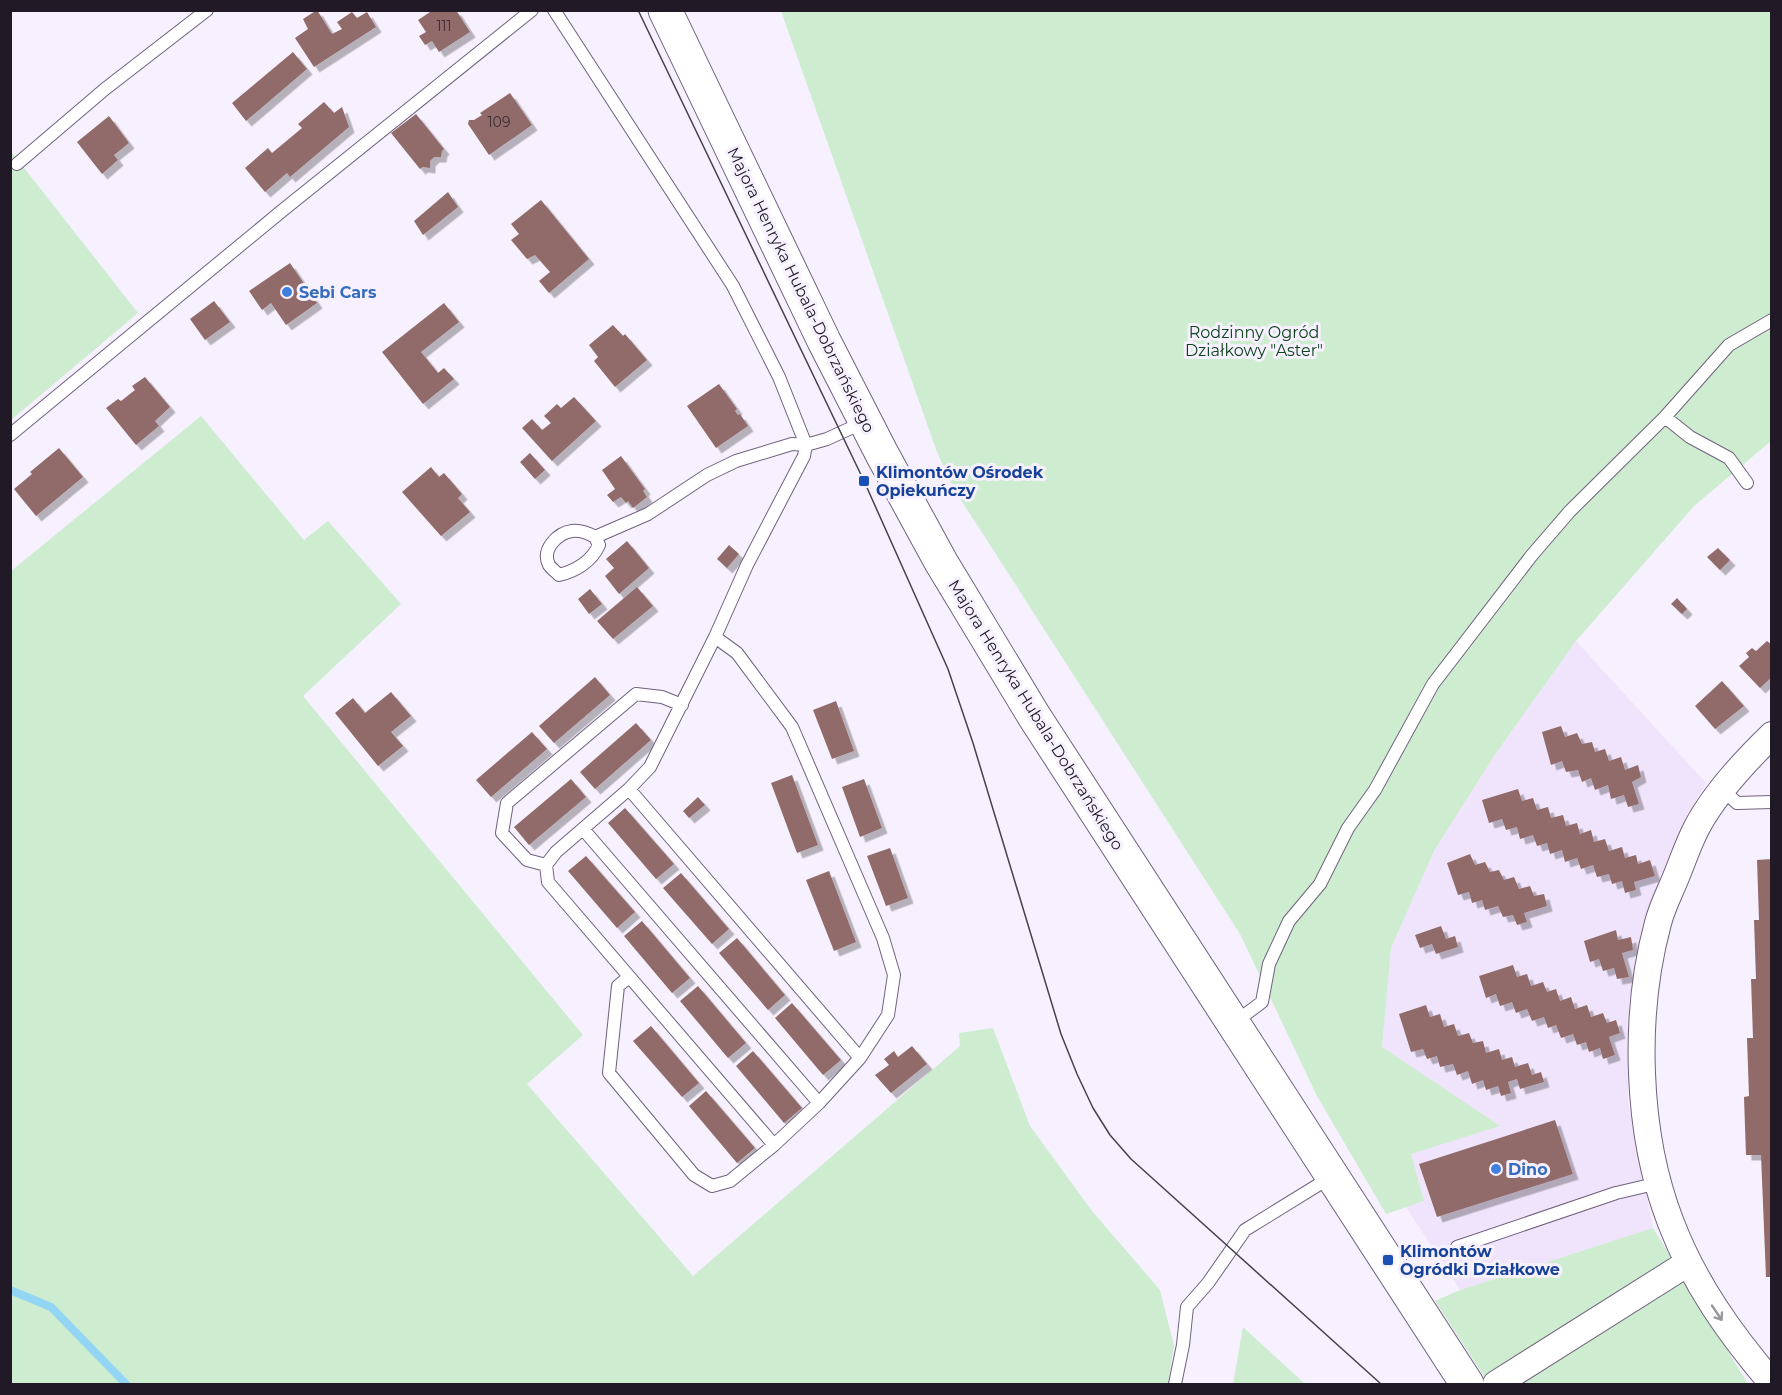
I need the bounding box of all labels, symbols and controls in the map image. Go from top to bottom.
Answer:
house number: 111 [436,17,452,35]
house number: 109 [488,113,510,131]
street label: Majora Henryka Hubala-Dobrzańskiego [723,144,879,436]
place label: Sebi Cars [299,283,377,302]
marker: Sebi Cars [280,285,294,299]
park label: Rodzinny Ogród Działkowy "Aster" [1185,323,1323,360]
place label: Klimontów Ośrodek Opiekuńczy [876,463,1044,500]
marker: Klimontów Ośrodek Opiekuńczy [857,474,871,488]
street label: Majora Henryka Hubala-Dobrzańskiego [944,576,1128,854]
place label: Dino [1508,1160,1548,1179]
marker: Dino [1489,1162,1503,1176]
place label: Klimontów Ogródki Działkowe [1400,1242,1560,1279]
marker: Klimontów Ogródki Działkowe [1381,1253,1395,1267]
one-way arrow [1711,1305,1723,1321]

